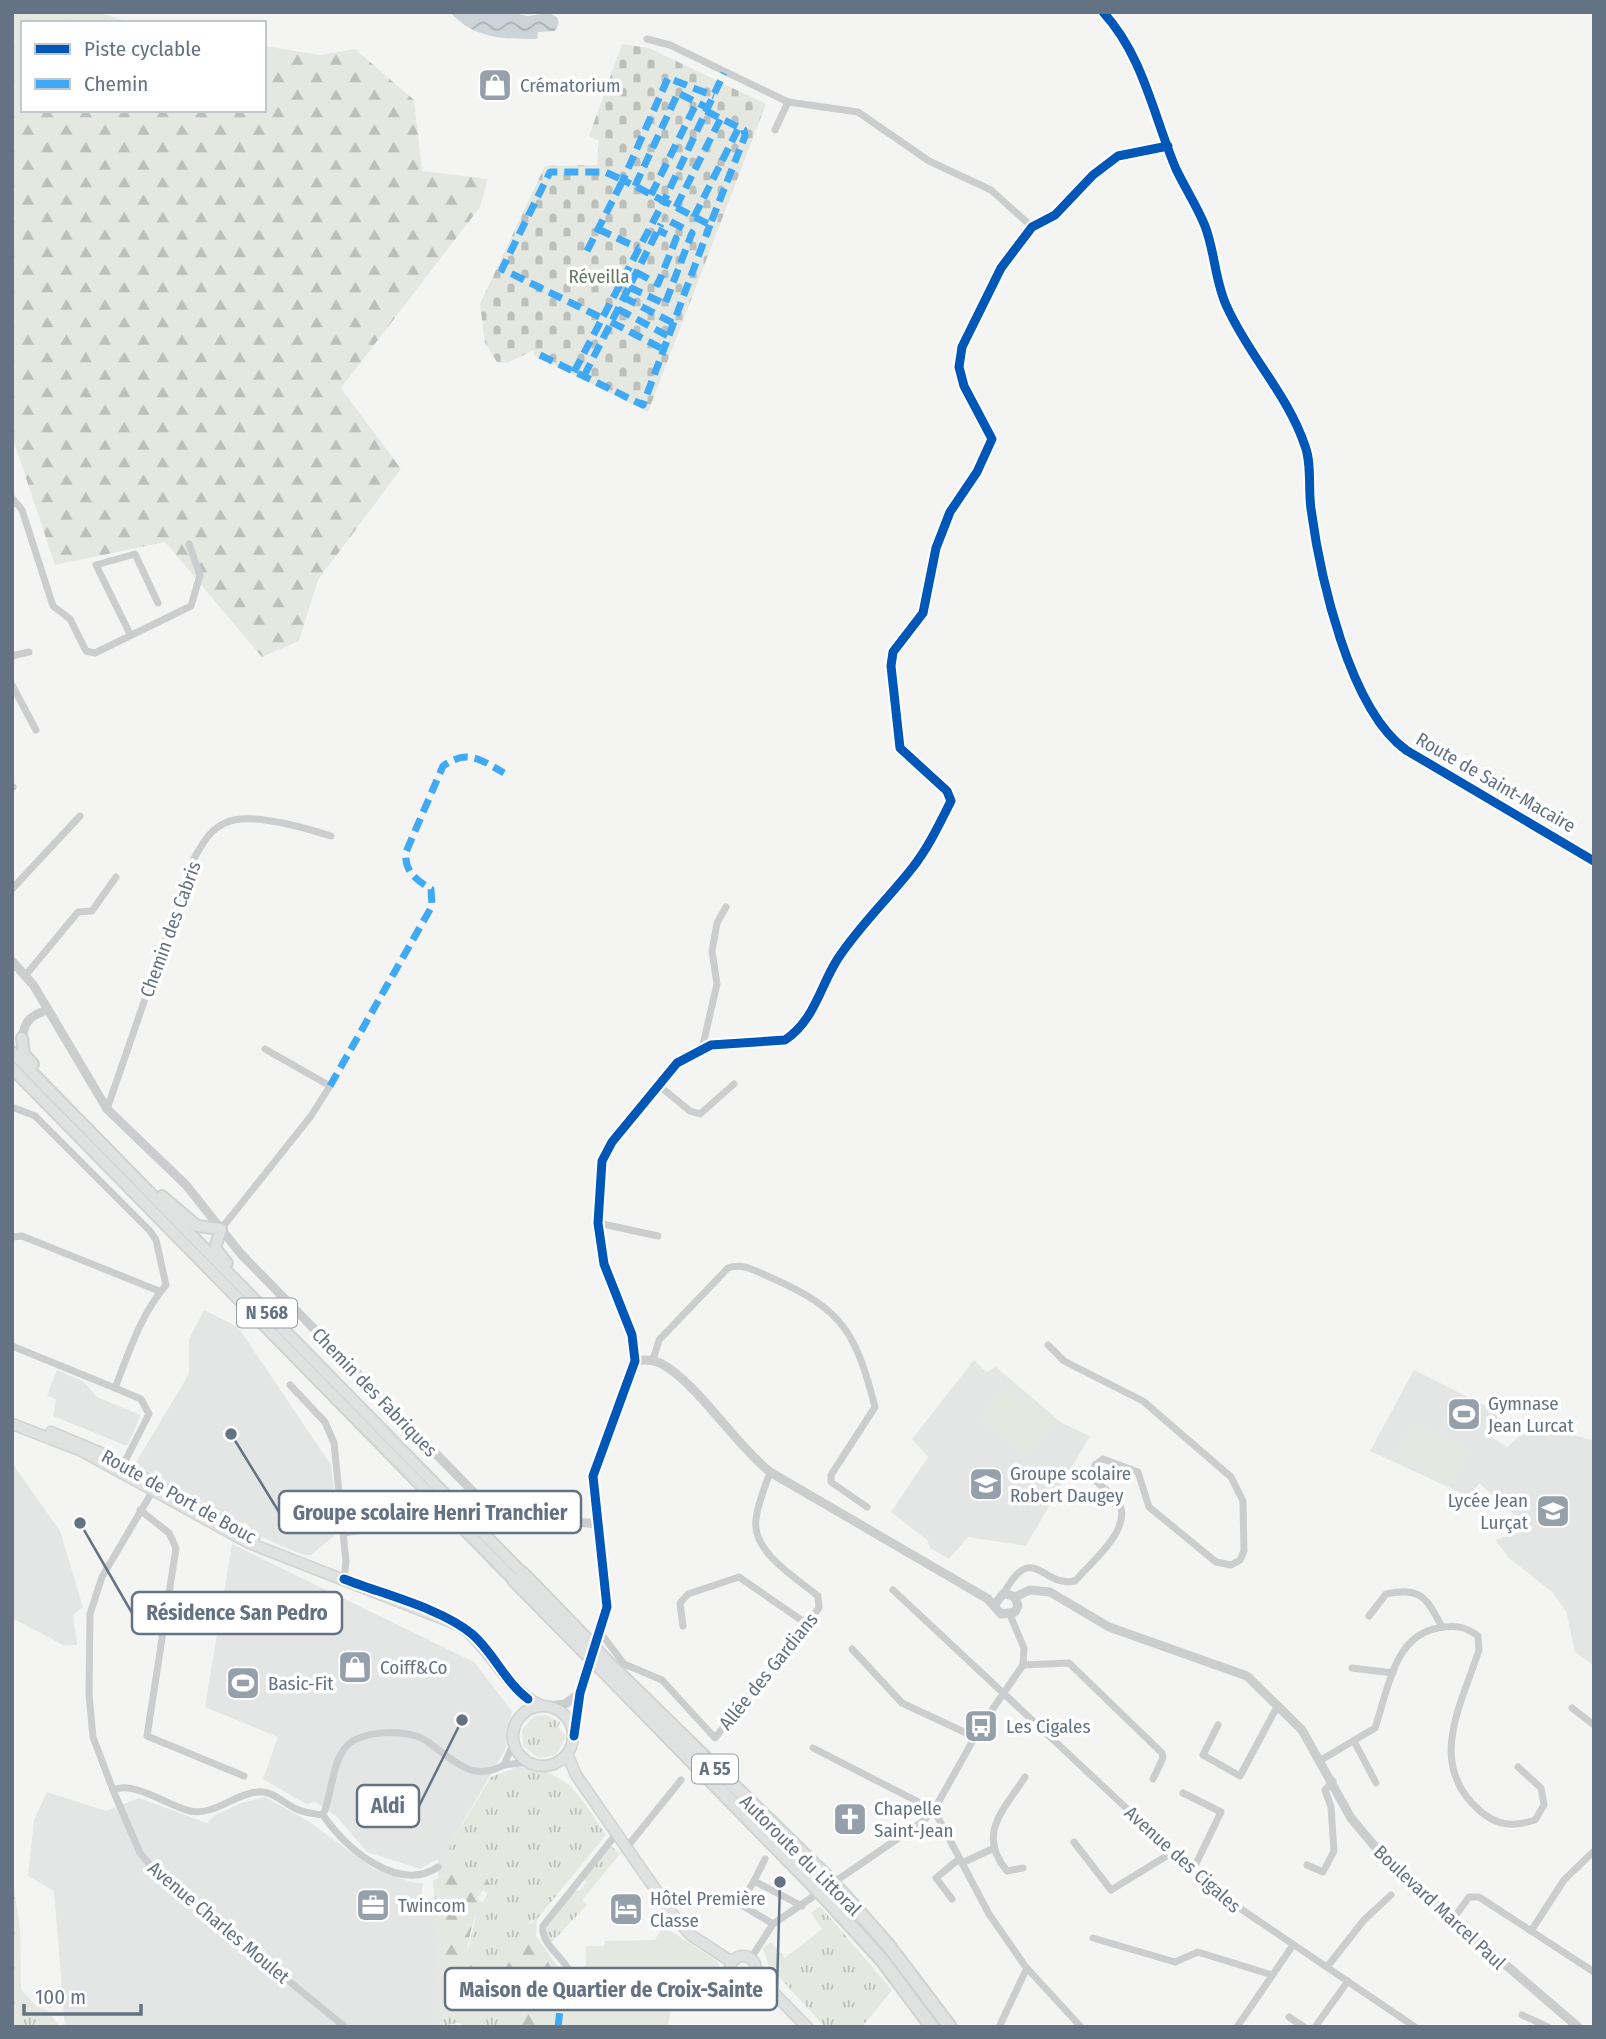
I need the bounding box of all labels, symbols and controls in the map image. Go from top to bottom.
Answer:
legend [21,21,266,112]
text: Piste cyclable [84,36,201,62]
shop icon: Crématorium [476,66,514,104]
text: Chemin [84,71,148,97]
place label: Crématorium [520,74,621,97]
park label: Réveilla [568,265,630,288]
street label: Route de Saint-Macaire [1412,727,1580,837]
street label: Chemin des Cabris [135,858,206,1000]
road number: N 568 [237,1298,297,1328]
street label: Chemin des Fabriques [307,1323,442,1462]
place label: Gymnase Jean Lurcat [1488,1392,1575,1437]
sports icon: Gymnase Jean Lurcat [1445,1395,1483,1433]
street label: Route de Port de Bouc [98,1444,260,1548]
place label: Groupe scolaire Robert Daugey [1010,1462,1131,1507]
school or university icon: Groupe scolaire Robert Daugey [967,1465,1005,1503]
place label: Lycée Jean Lurçat [1448,1489,1529,1534]
callout: Groupe scolaire Henri Tranchier [279,1491,581,1533]
school or university icon: Lycée Jean Lurçat [1534,1492,1572,1530]
text: Groupe scolaire Henri Tranchier [293,1500,568,1526]
callout: Résidence San Pedro [132,1592,342,1634]
text: Résidence San Pedro [146,1600,328,1626]
street label: Allée des Gardians [714,1608,823,1735]
shop icon: Coiff&Co [336,1648,374,1686]
place label: Coiff&Co [380,1656,447,1679]
sports icon: Basic-Fit [224,1664,262,1702]
place label: Basic-Fit [268,1672,334,1695]
bus stop icon: Les Cigales [962,1707,1000,1745]
place label: Les Cigales [1006,1715,1091,1738]
road number: A 55 [692,1754,738,1784]
callout: Aldi [357,1785,419,1827]
street label: Autoroute du Littoral [735,1790,866,1921]
text: Aldi [370,1793,405,1819]
place label: Chapelle Saint-Jean [874,1797,954,1842]
church icon: Chapelle Saint-Jean [831,1800,869,1838]
street label: Avenue des Cigales [1120,1801,1245,1918]
street label: Boulevard Marcel Paul [1369,1840,1510,1974]
street label: Avenue Charles Moulet [143,1856,295,1989]
office icon: Twincom [354,1886,392,1924]
place label: Hôtel Première Classe [650,1887,766,1932]
hotel icon: Hôtel Première Classe [607,1890,645,1928]
place label: Twincom [398,1894,466,1917]
callout: Maison de Quartier de Croix-Sainte [445,1968,777,2010]
scale bar [24,1972,142,2016]
text: Maison de Quartier de Croix-Sainte [459,1977,763,2003]
text: 100 m [35,1984,86,2010]

